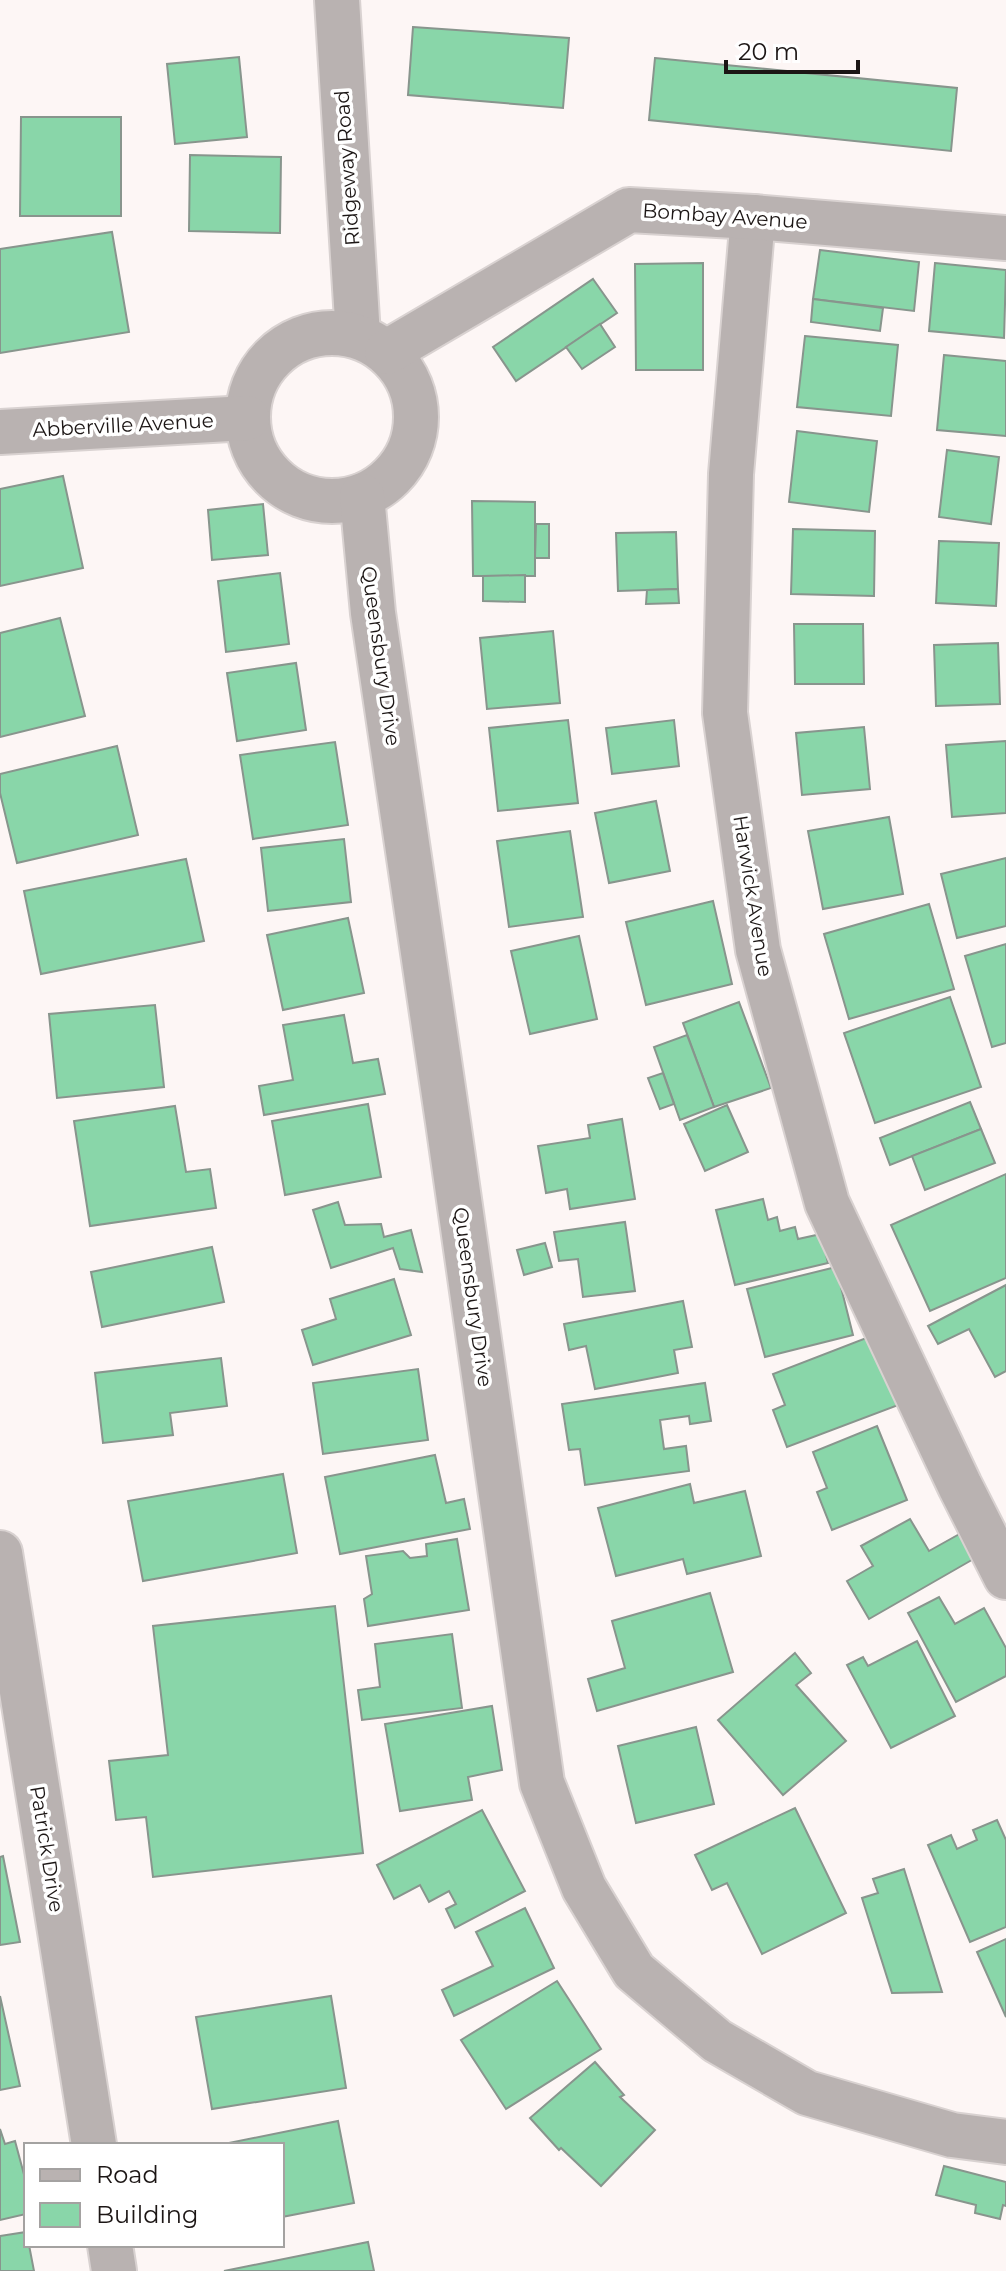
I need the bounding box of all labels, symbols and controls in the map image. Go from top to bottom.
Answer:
scale bar [726,24,858,74]
text: 20 m [738,37,799,66]
street label: Ridgeway Road [330,89,364,247]
street label: Bombay Avenue [642,198,808,234]
street label: Abberville Avenue [32,408,214,442]
street label: Queensbury Drive [357,565,405,747]
street label: Harwick Avenue [728,814,778,978]
street label: Queensbury Drive [449,1206,497,1388]
street label: Patrick Drive [25,1784,69,1914]
legend [24,2143,284,2247]
text: Road [96,2160,159,2189]
text: Building [96,2200,199,2229]

